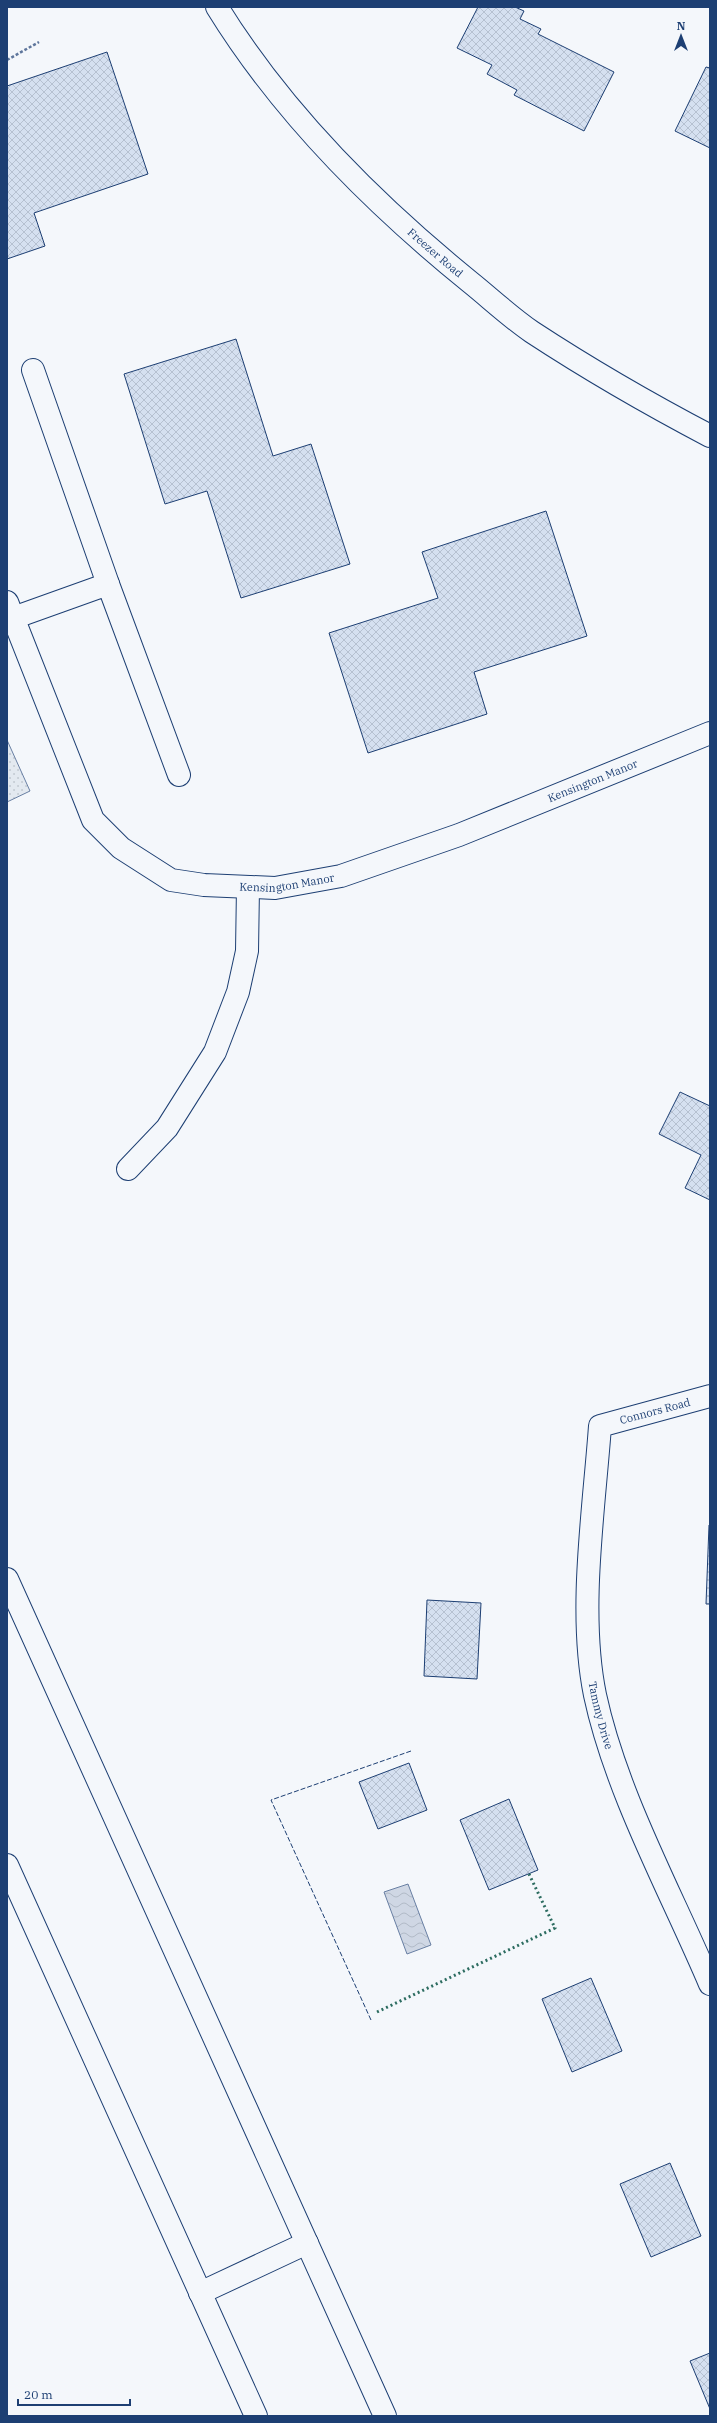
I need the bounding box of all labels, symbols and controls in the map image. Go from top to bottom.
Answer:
north arrow [661,16,701,56]
text: N [677,19,686,33]
street label: Freezer Road [405,225,466,281]
street label: Kensington Manor [546,756,640,805]
street label: Kensington Manor [239,870,336,895]
street label: Connors Road [618,1395,692,1427]
street label: Tammy Drive [586,1680,616,1751]
scale bar [18,2381,130,2407]
text: 20 m [24,2387,53,2402]

